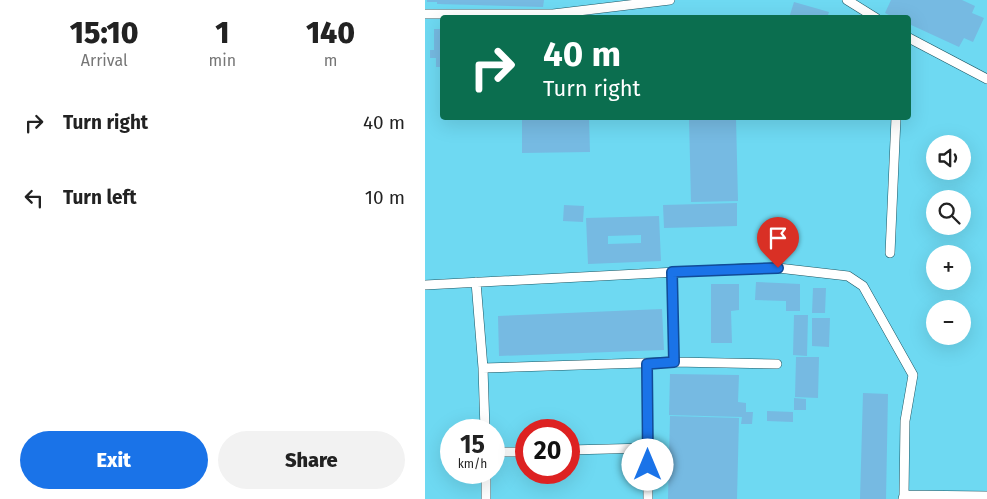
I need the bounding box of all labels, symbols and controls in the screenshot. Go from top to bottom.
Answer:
text: 15:10 [70,15,139,51]
text: 1 [215,15,229,51]
text: 140 [306,15,355,51]
text: 40 m [543,33,621,75]
icon: right [460,35,525,100]
text: Arrival [81,51,128,70]
text: min [208,51,236,70]
text: m [324,51,337,70]
text: Turn right [543,75,640,102]
icon: right [20,109,48,137]
text: Turn right [63,111,148,134]
text: 40 m [363,111,405,134]
map controls [926,135,971,345]
button: sound [926,135,971,180]
icon: left [20,184,48,212]
text: Turn left [63,186,137,209]
text: 10 m [365,186,405,209]
button: search [926,190,971,235]
pin [757,217,799,268]
icon: arrive [764,224,792,252]
button: + [926,245,971,290]
button: − [926,300,971,345]
speed limit sign: 20 [515,419,580,484]
text: 15 [460,430,485,460]
button: Exit [20,431,208,489]
button: Share [218,431,405,489]
position arrow [621,438,673,490]
text: km/h [458,457,487,471]

